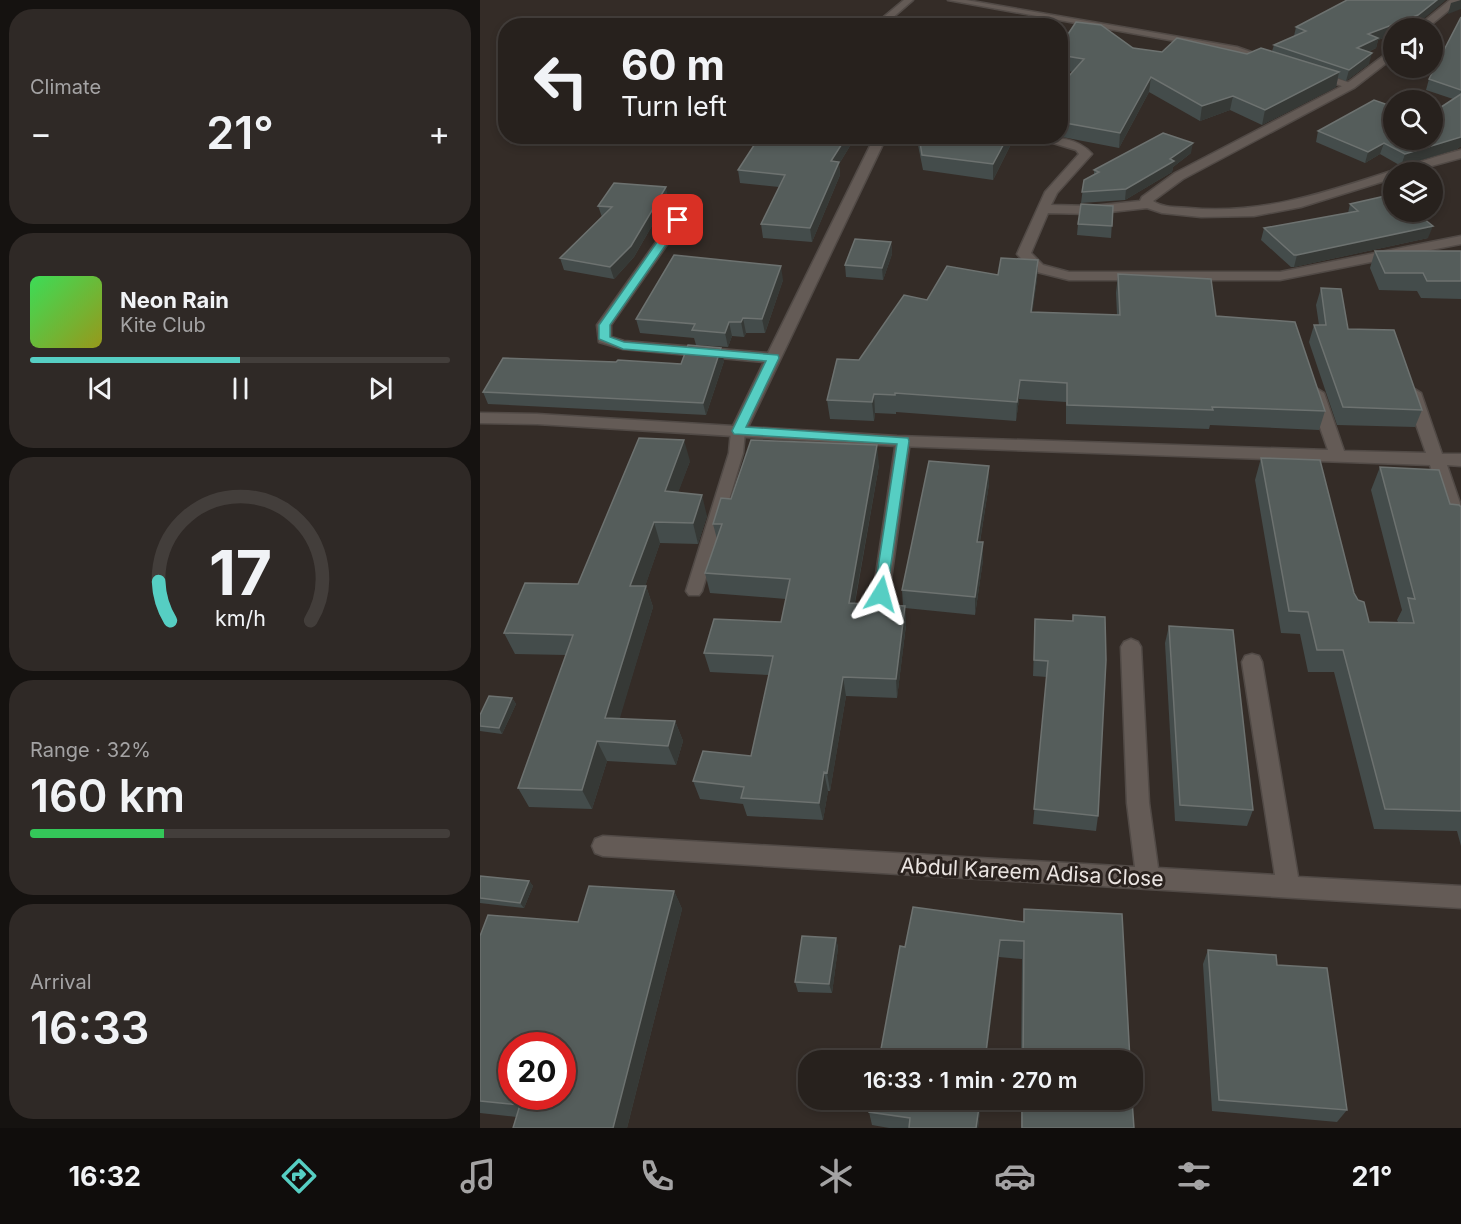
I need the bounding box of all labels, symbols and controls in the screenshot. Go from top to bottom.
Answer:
map controls [1383,18,1443,222]
button: sound [1383,18,1443,78]
text: 60 m [621,39,725,90]
icon: left [522,42,600,120]
text: Climate [30,75,101,99]
text: Turn left [621,90,727,123]
button: search [1383,90,1443,150]
text: 21° [206,105,274,160]
text: − [30,113,52,153]
text: + [428,113,450,153]
button: layers [1383,162,1443,222]
pin [652,194,703,245]
icon: arrive [661,203,694,236]
text: Neon Rain [120,287,229,313]
text: Kite Club [120,313,206,337]
icon: previous [84,372,117,405]
icon: pause [224,372,257,405]
icon: next [364,372,397,405]
text: 17 [208,535,272,610]
position arrow [849,562,913,626]
text: km/h [215,605,265,631]
text: Range · 32% [30,738,151,762]
text: 160 km [30,768,185,823]
street label: Abdul Kareem Adisa Close [900,853,1164,891]
text: Arrival [30,970,92,994]
text: 16:33 [30,1000,149,1055]
speed limit sign: 20 [498,1032,576,1110]
text: 16:33 · 1 min · 270 m [863,1067,1078,1093]
icon: directions [278,1155,320,1197]
icon: music [457,1155,499,1197]
icon: phone [636,1155,678,1197]
icon: climate [815,1155,857,1197]
icon: car [994,1155,1036,1197]
icon: filters [1173,1155,1215,1197]
text: 16:32 [68,1160,141,1193]
text: 21° [1351,1160,1393,1193]

